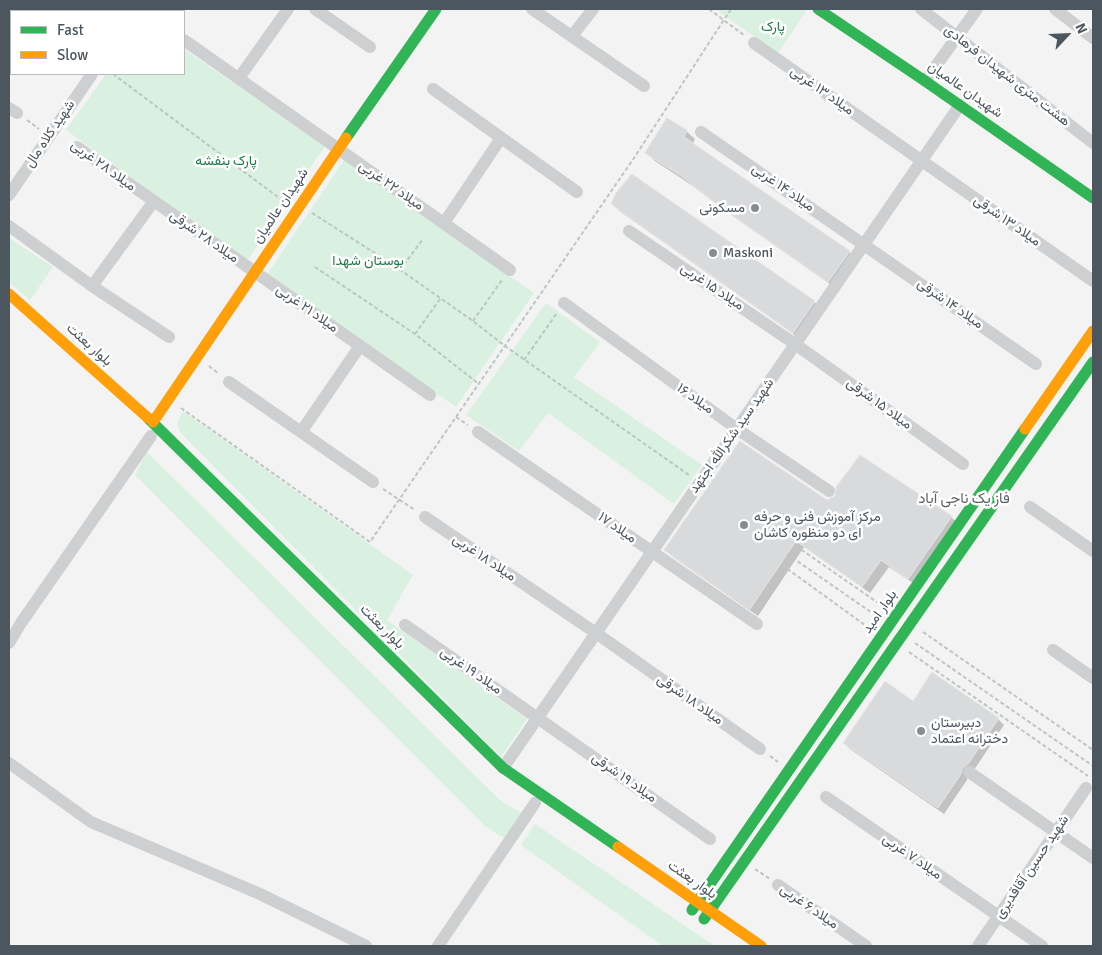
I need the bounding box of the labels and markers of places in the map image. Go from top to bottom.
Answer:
place label: مسکونی [699,200,745,216]
marker: مسکونی [749,202,761,214]
place label: Maskoni [723,245,773,261]
marker: Maskoni [707,247,719,259]
place label: مرکز آموزش فنی و حرفه ای دو منظوره کاشان [754,509,881,542]
marker: مرکز آموزش فنی و حرفه ای دو منظوره کاشان [738,519,750,531]
place label: دبیرستان دخترانه اعتماد [931,715,1008,748]
marker: دبیرستان دخترانه اعتماد [915,725,927,737]

